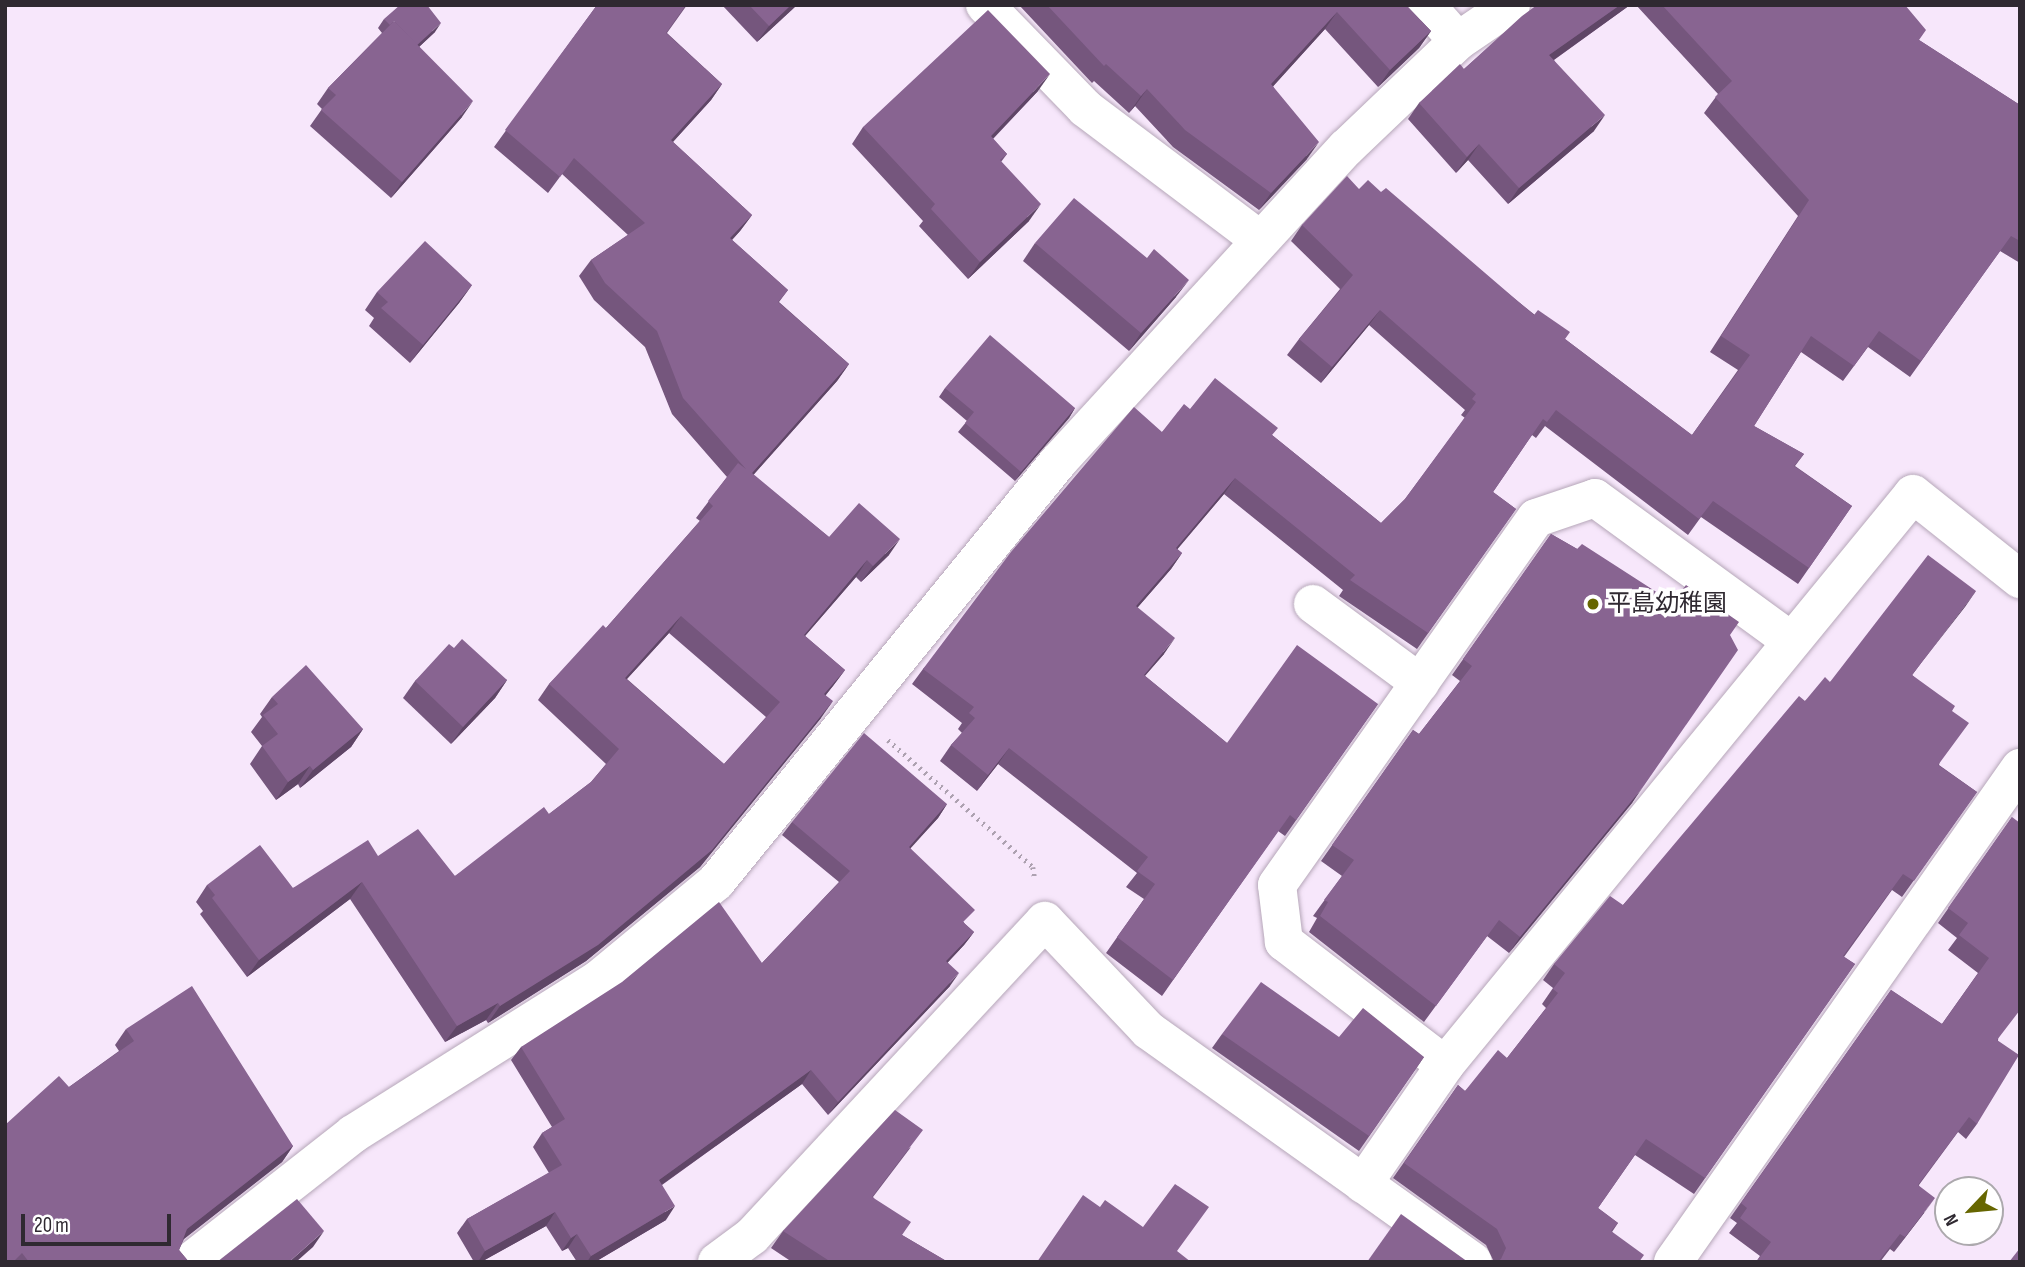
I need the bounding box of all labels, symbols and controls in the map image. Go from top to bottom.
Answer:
place label: 平島幼稚園 [1607,590,1727,618]
marker: 平島幼稚園 [1585,596,1601,612]
north arrow [1934,1176,2004,1246]
scale bar [24,1200,175,1244]
text: N [1939,1210,1964,1229]
text: 20 m [34,1213,69,1238]

